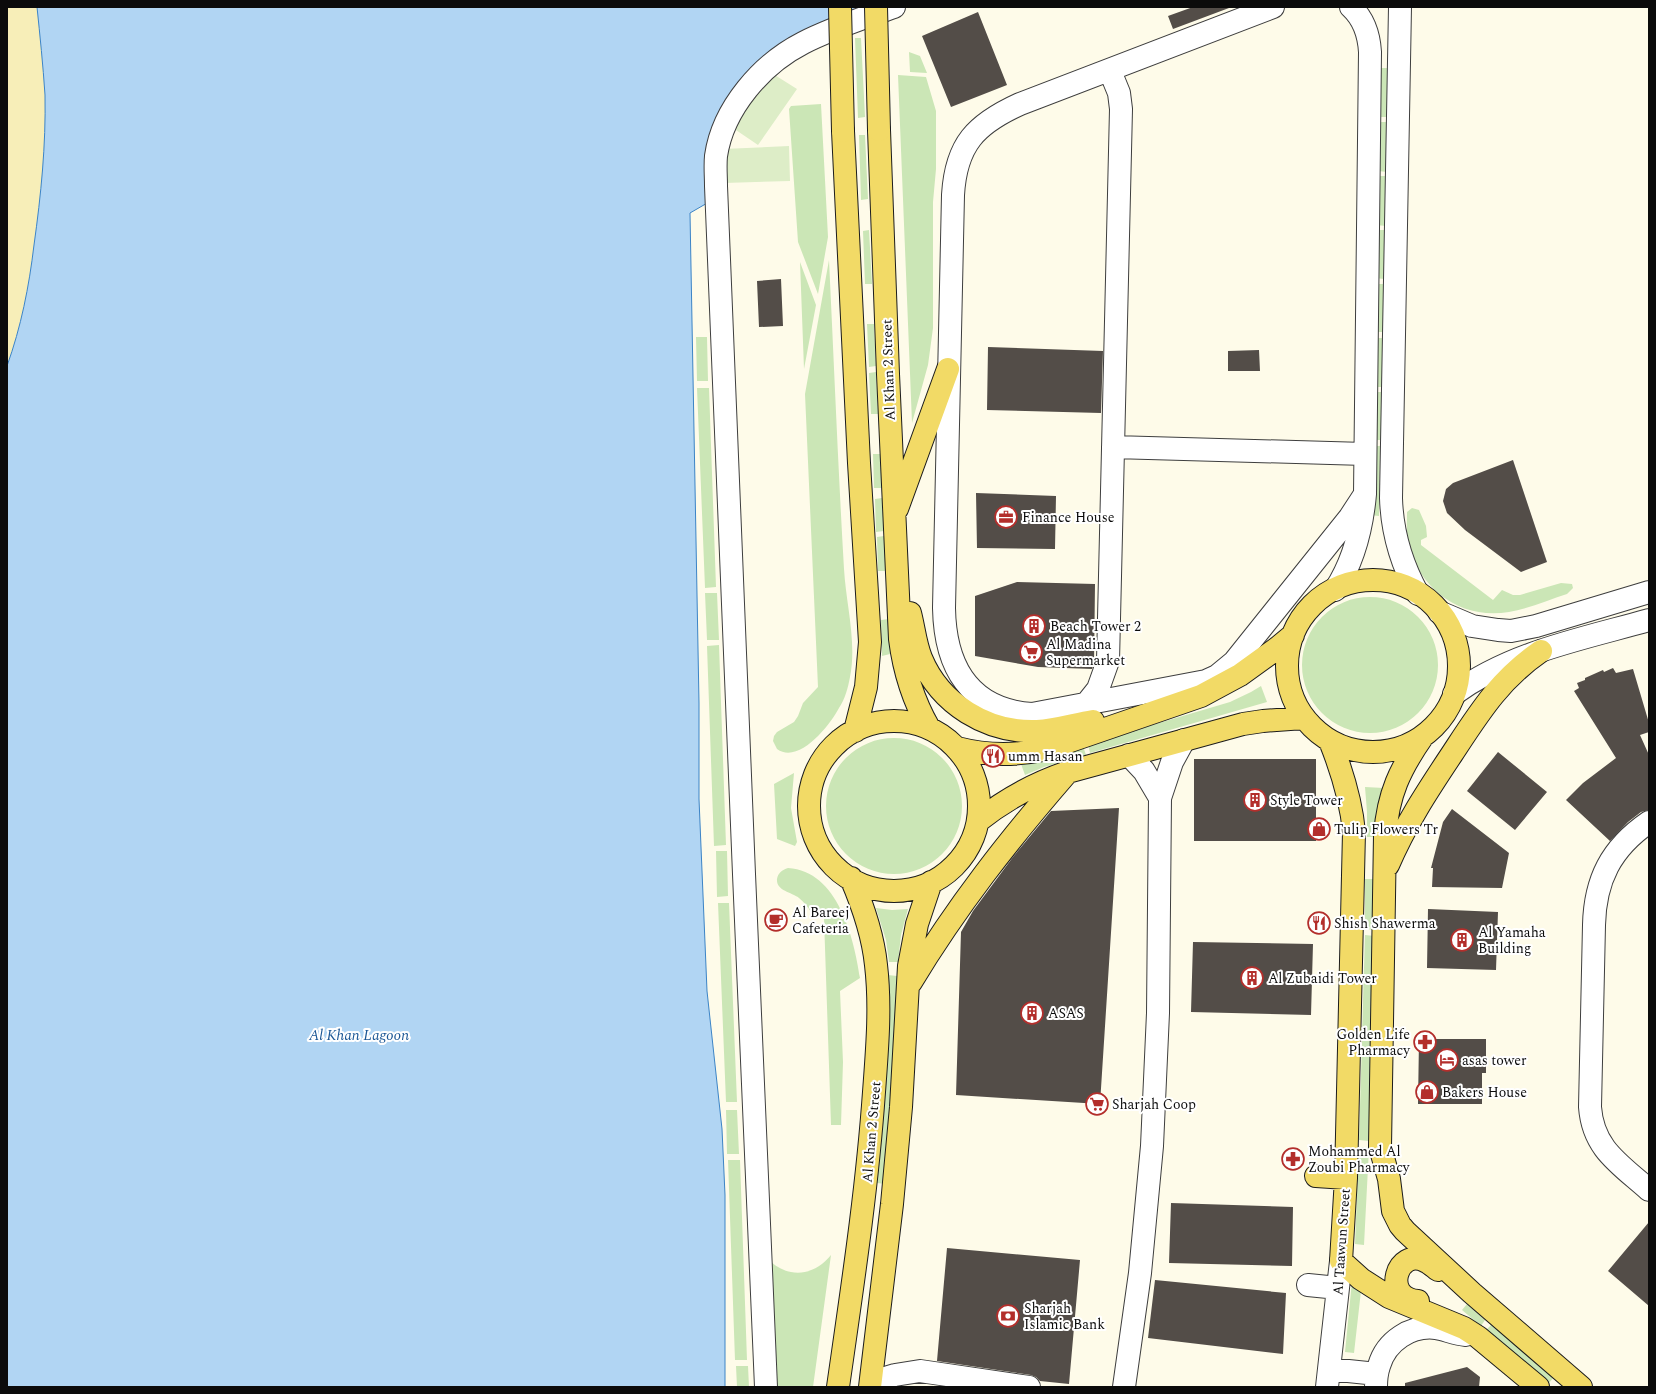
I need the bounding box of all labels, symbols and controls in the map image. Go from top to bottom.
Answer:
street label: Al Khan 2 Street [876,319,901,421]
office icon: Finance House [993,504,1019,530]
place label: Finance House [1022,507,1115,528]
building icon: Beach Tower 2 [1021,613,1047,639]
place label: Beach Tower 2 [1050,616,1141,637]
place label: Al Madina Supermarket [1046,634,1125,671]
supermarket icon: Al Madina Supermarket [1018,639,1044,665]
restaurant icon: umm Hasan [980,743,1006,769]
place label: umm Hasan [1008,746,1083,767]
building icon: Style Tower [1242,787,1268,813]
place label: Style Tower [1270,790,1343,811]
shop icon: Tulip Flowers Tr [1306,816,1332,842]
place label: Tulip Flowers Tr [1334,819,1439,840]
place label: Al Bareej Cafeteria [792,902,850,939]
cafe icon: Al Bareej Cafeteria [763,907,789,933]
restaurant icon: Shish Shawerma [1306,910,1332,936]
place label: Shish Shawerma [1334,913,1436,934]
place label: Al Yamaha Building [1478,922,1546,959]
building icon: Al Yamaha Building [1449,927,1475,953]
building icon: Al Zubaidi Tower [1239,965,1265,991]
place label: Al Zubaidi Tower [1268,968,1377,989]
building icon: ASAS [1019,1000,1045,1026]
place label: ASAS [1048,1003,1084,1024]
water label: Al Khan Lagoon [308,1024,409,1047]
place label: Golden Life Pharmacy [1337,1024,1411,1061]
pharmacy icon: Golden Life Pharmacy [1412,1029,1438,1055]
hotel icon: asas tower [1434,1047,1460,1073]
place label: asas tower [1462,1050,1527,1071]
shop icon: Bakers House [1414,1079,1440,1105]
street label: Al Khan 2 Street [857,1080,886,1184]
place label: Bakers House [1442,1082,1527,1103]
supermarket icon: Sharjah Coop [1084,1091,1110,1117]
place label: Sharjah Coop [1112,1094,1196,1115]
place label: Mohammed Al Zoubi Pharmacy [1308,1141,1411,1178]
pharmacy icon: Mohammed Al Zoubi Pharmacy [1280,1146,1306,1172]
street label: Al Taawun Street [1327,1188,1356,1296]
place label: Sharjah Islamic Bank [1024,1298,1105,1335]
bank icon: Sharjah Islamic Bank [995,1303,1021,1329]

